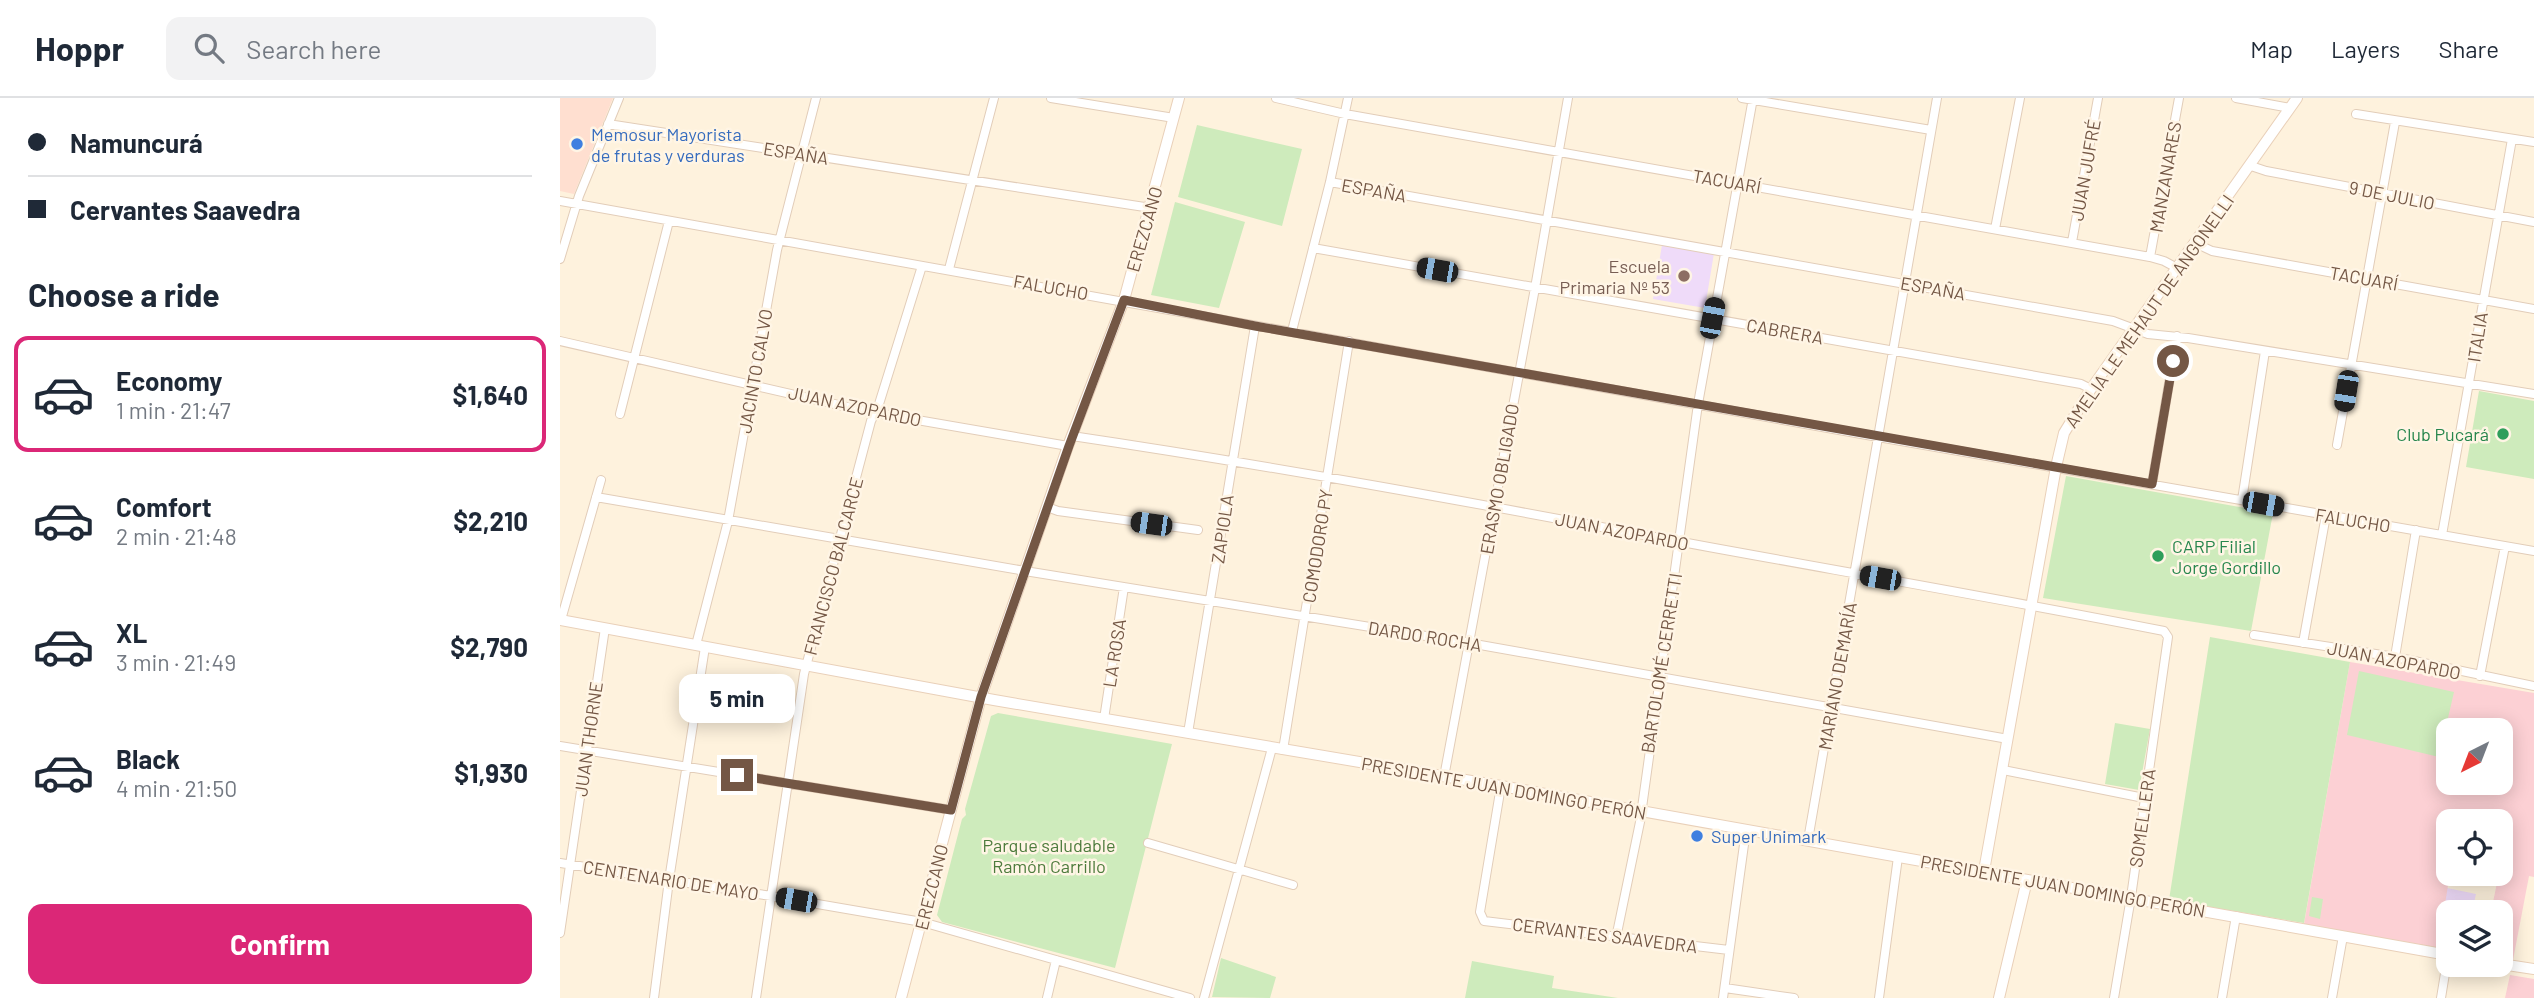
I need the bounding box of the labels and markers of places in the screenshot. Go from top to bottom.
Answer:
place label: Memosur Mayorista de frutas y verduras [591,123,745,166]
marker: Memosur Mayorista de frutas y verduras [569,136,585,152]
place label: Escuela Primaria Nº 53 [1560,255,1670,298]
marker: Escuela Primaria Nº 53 [1676,268,1692,284]
place label: Club Pucará [2396,423,2489,445]
marker: Club Pucará [2495,426,2511,442]
place label: CARP Filial Jorge Gordillo [2172,535,2281,578]
marker: CARP Filial Jorge Gordillo [2150,548,2166,564]
place label: Super Unimark [1711,825,1826,847]
marker: Super Unimark [1689,828,1705,844]

